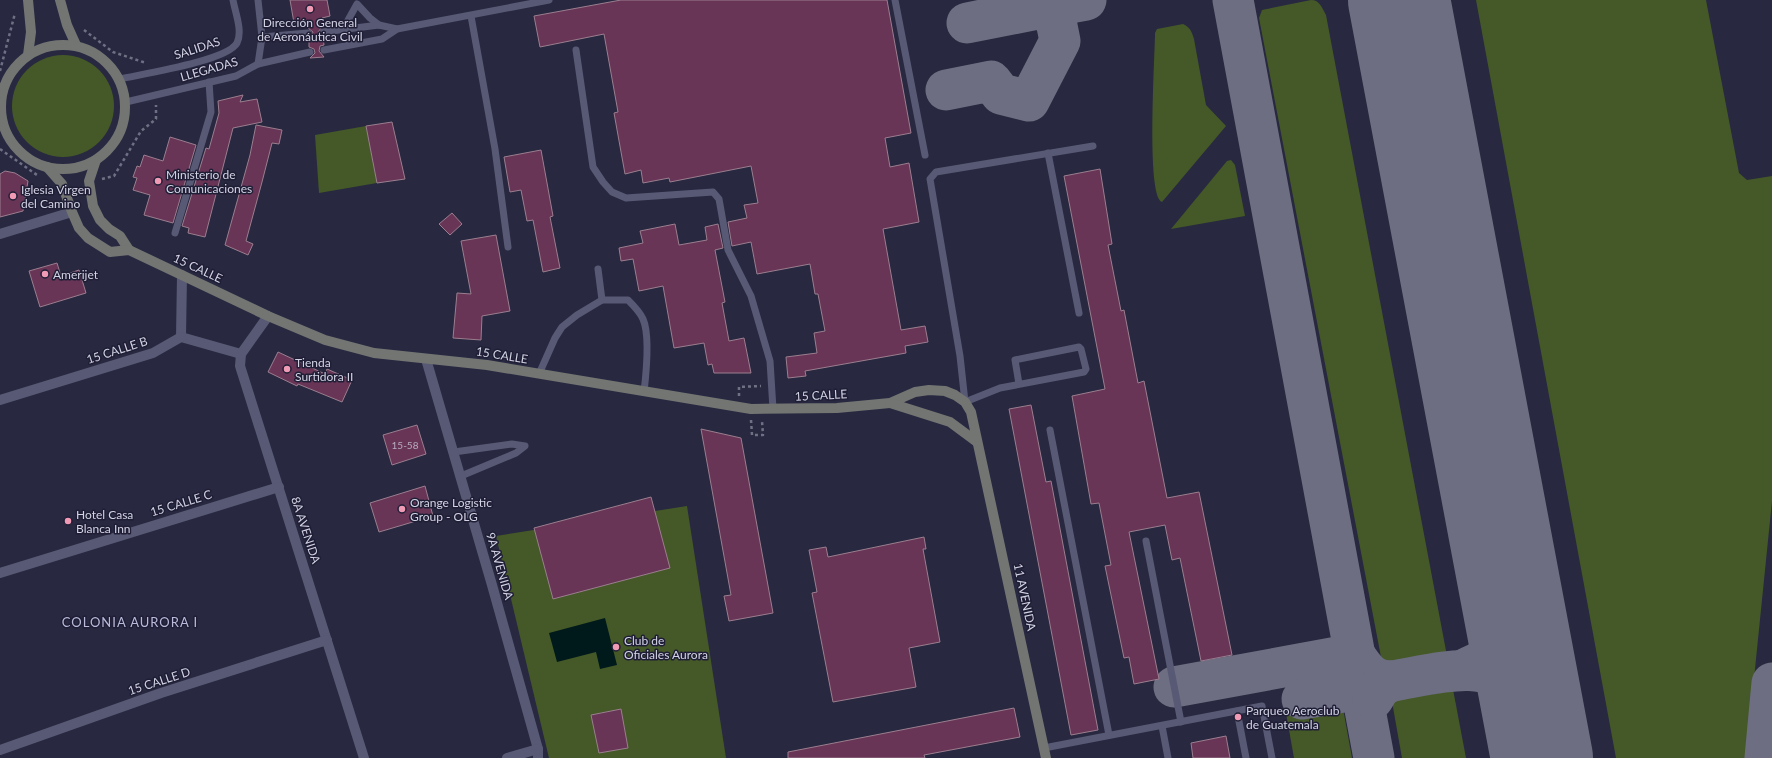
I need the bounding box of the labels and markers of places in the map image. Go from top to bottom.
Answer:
marker: Dirección General de Aeronáutica Civil [305,4,315,14]
place label: Dirección General de Aeronáutica Civil [257,15,363,44]
place label: Ministerio de Comunicaciones [166,167,252,196]
marker: Ministerio de Comunicaciones [153,176,163,186]
place label: Iglesia Virgen del Camino [21,182,91,211]
marker: Iglesia Virgen del Camino [8,191,18,201]
place label: Amerijet [53,267,99,282]
marker: Amerijet [40,269,50,279]
place label: Tienda Surtidora II [295,355,353,384]
marker: Tienda Surtidora II [282,364,292,374]
place label: Orange Logistic Group - OLG [410,495,492,524]
marker: Orange Logistic Group - OLG [397,504,407,514]
place label: Hotel Casa Blanca Inn [76,507,133,536]
marker: Hotel Casa Blanca Inn [63,516,73,526]
place label: Club de Oficiales Aurora [624,633,708,662]
marker: Club de Oficiales Aurora [611,642,621,652]
place label: Parqueo Aeroclub de Guatemala [1246,703,1340,732]
marker: Parqueo Aeroclub de Guatemala [1233,712,1243,722]

